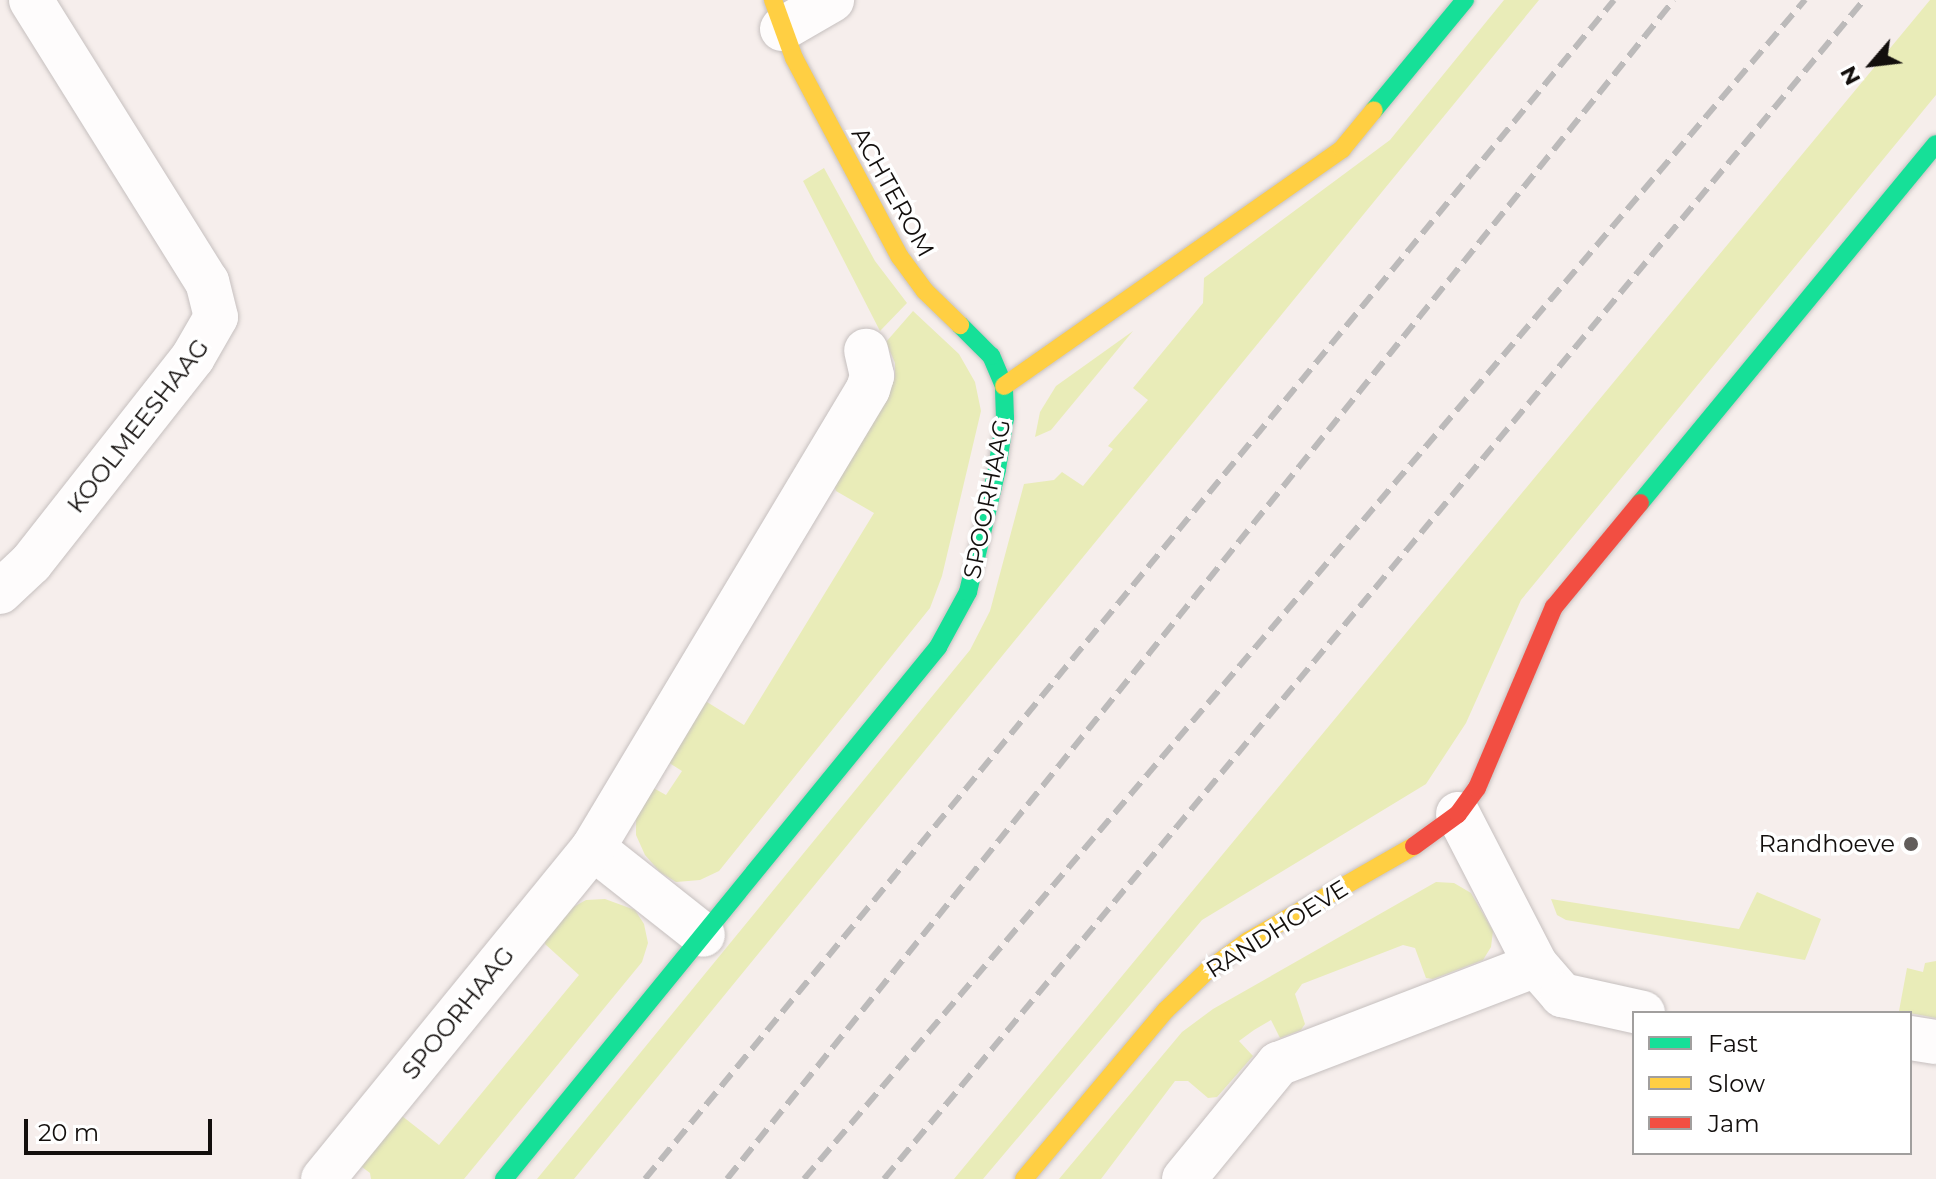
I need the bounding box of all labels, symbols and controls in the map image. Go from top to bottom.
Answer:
north arrow [1832,24,1912,104]
text: N [1834,61,1866,90]
street label: ACHTEROM [846,122,940,262]
street label: KOOLMEESHAAG [61,333,215,519]
street label: SPOORHAAG [957,417,1017,581]
place label: Randhoeve [1758,830,1895,858]
marker: Randhoeve [1902,835,1920,853]
street label: RANDHOEVE [1201,874,1353,984]
street label: SPOORHAAG [396,941,520,1085]
legend [1632,1011,1912,1155]
text: Fast [1708,1029,1758,1058]
text: Slow [1708,1069,1765,1098]
scale bar [28,1103,216,1153]
text: Jam [1708,1109,1760,1138]
text: 20 m [38,1118,99,1147]

